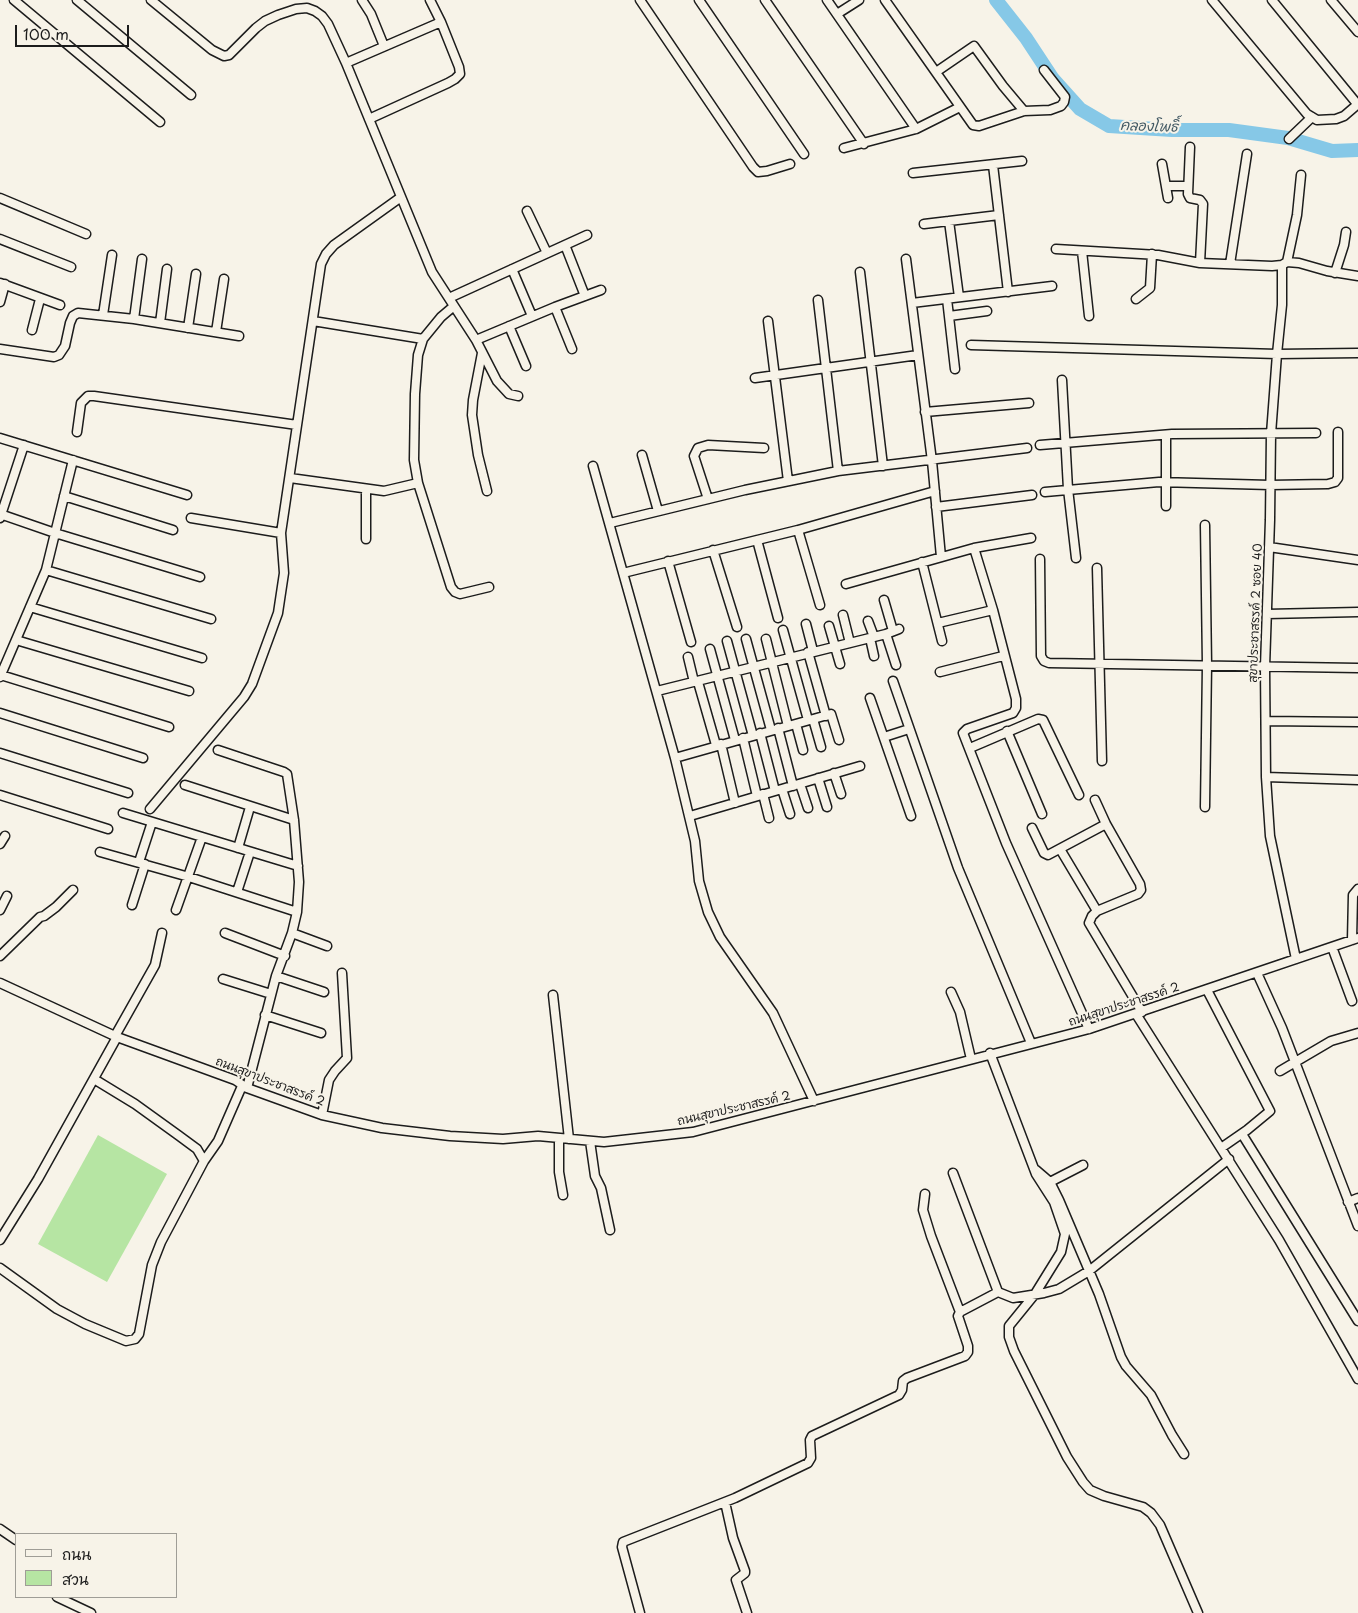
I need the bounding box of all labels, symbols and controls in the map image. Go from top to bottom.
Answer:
scale bar [18,15,131,47]
text: 100 m [23,22,69,45]
water label: คลองโพธิ์ [1120,118,1178,136]
street label: สุขาประชาสรรค์ 2 ซอย 40 [1246,543,1266,683]
street label: ถนนสุขาประชาสรรค์ 2 [1067,980,1181,1030]
street label: ถนนสุขาประชาสรรค์ 2 [213,1055,327,1109]
street label: ถนนสุขาประชาสรรค์ 2 [676,1089,792,1129]
legend [15,1533,178,1598]
text: ถนน [62,1542,91,1565]
text: สวน [62,1567,89,1590]

